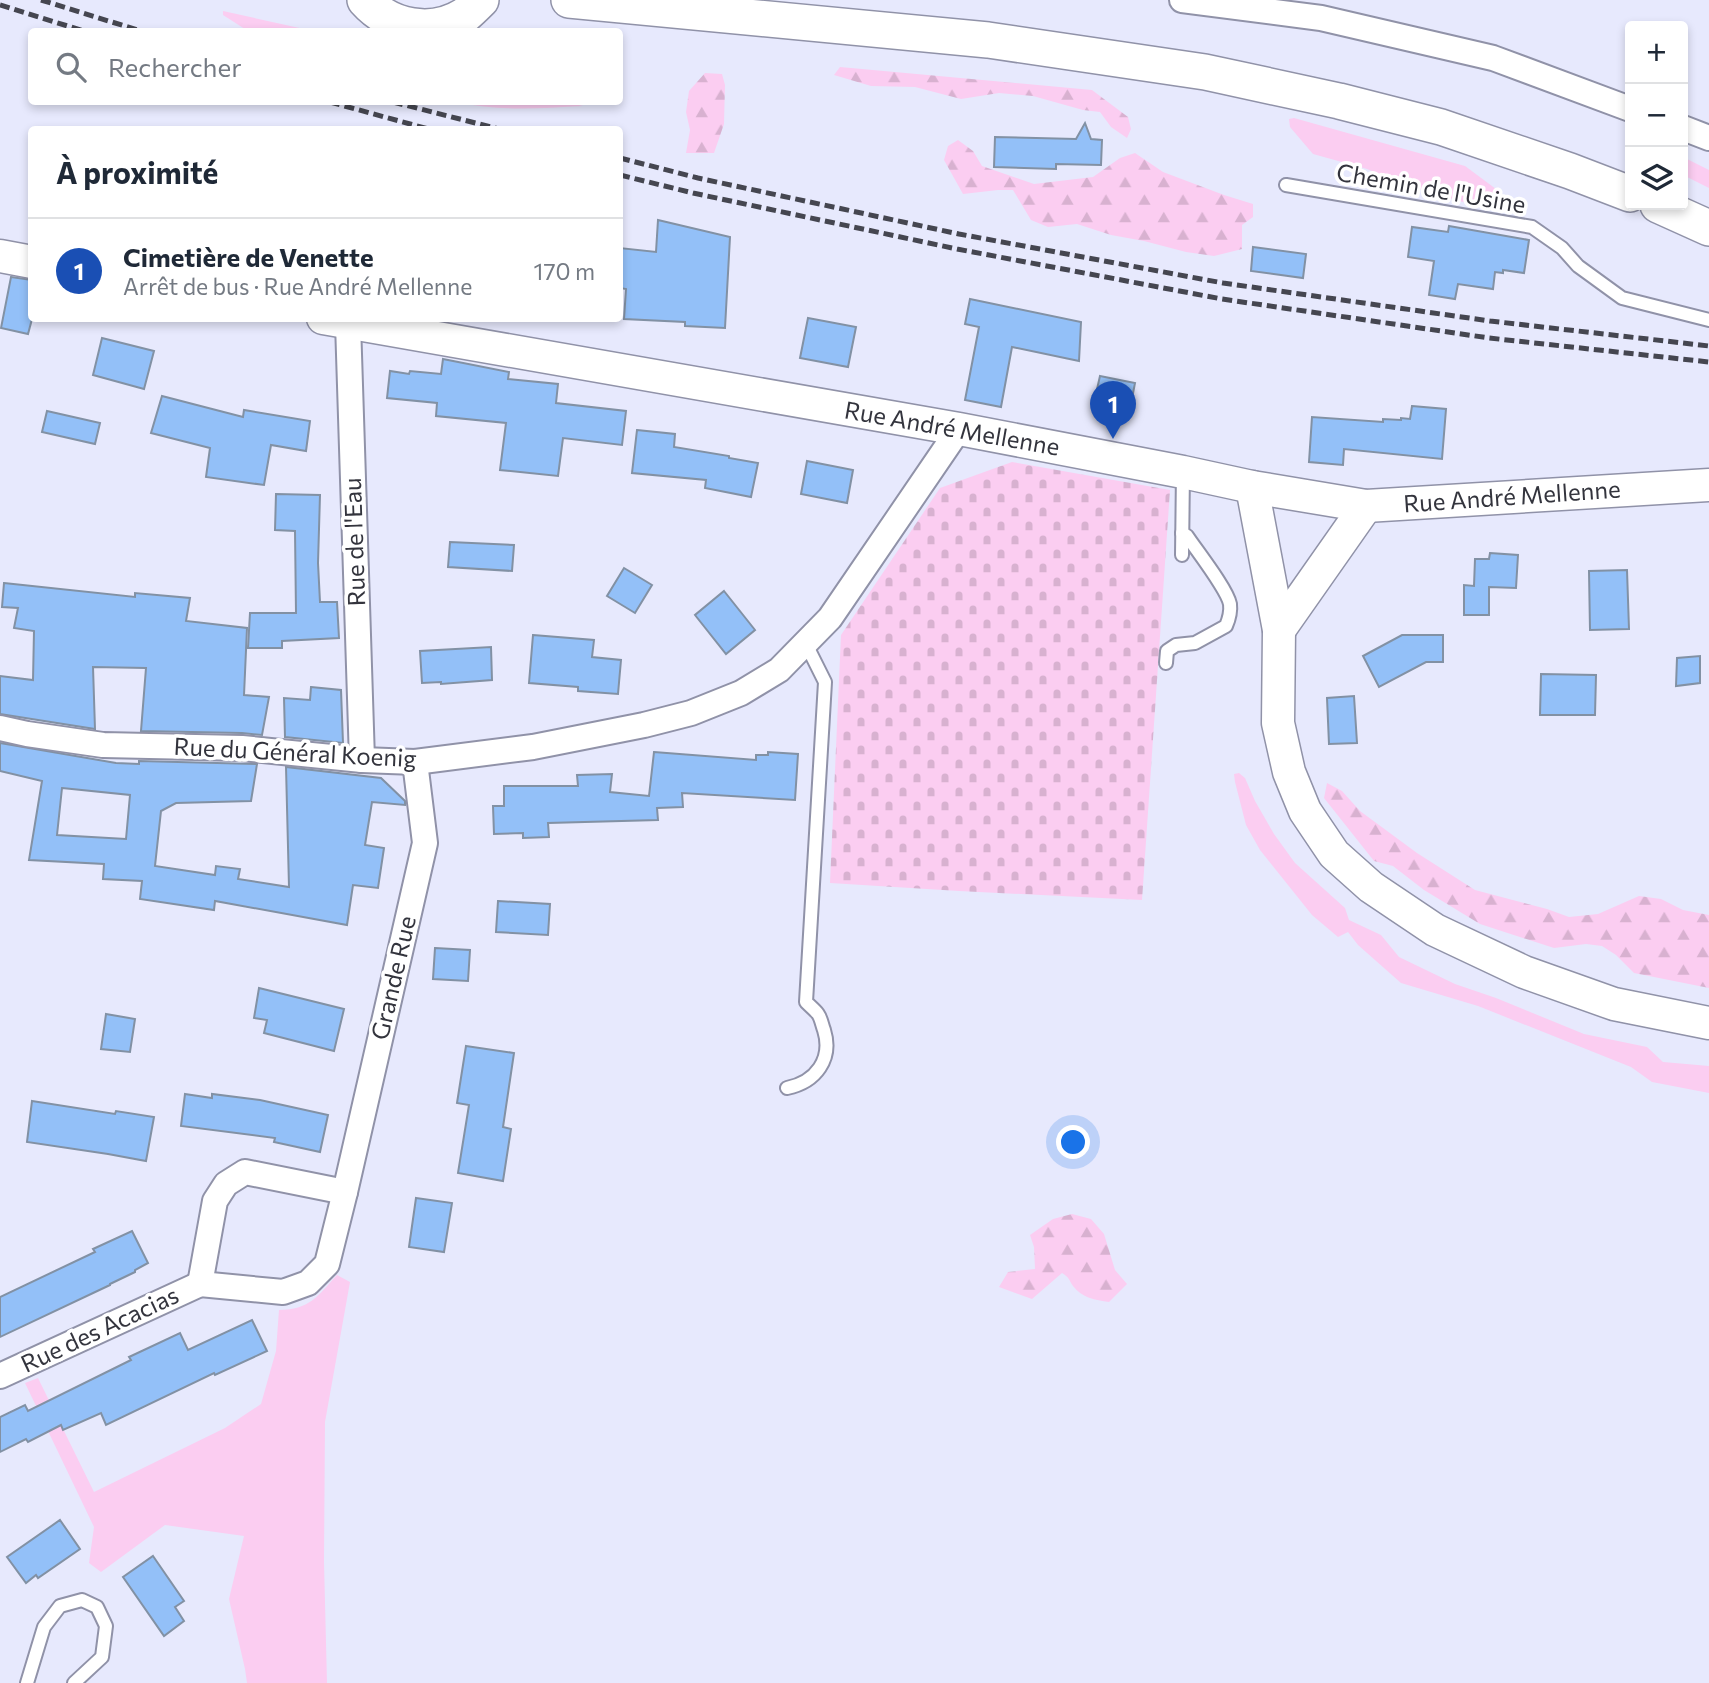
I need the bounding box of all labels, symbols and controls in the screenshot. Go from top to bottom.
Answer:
map controls [1625,21,1688,210]
button: + [1625,21,1688,84]
search box [28,28,623,105]
icon: search [52,48,90,86]
text: Rechercher [108,51,242,82]
button: − [1625,84,1688,147]
button: layers [1625,147,1688,210]
text: À proximité [56,153,218,190]
street label: Chemin de l'Usine [1334,157,1528,218]
text: Cimetière de Venette [123,241,374,272]
text: 1 [74,257,84,285]
text: 170 m [534,257,595,285]
text: Arrêt de bus · Rue André Mellenne [123,272,472,300]
pin: 1 [1090,381,1136,439]
street label: Rue André Mellenne [842,394,1062,461]
street label: Rue André Mellenne [1402,473,1622,518]
street label: Rue de l'Eau [337,477,370,607]
street label: Rue du Général Koenig [173,731,417,772]
street label: Grande Rue [364,913,421,1042]
your location [1056,1125,1090,1159]
street label: Rue des Acacias [16,1279,183,1378]

